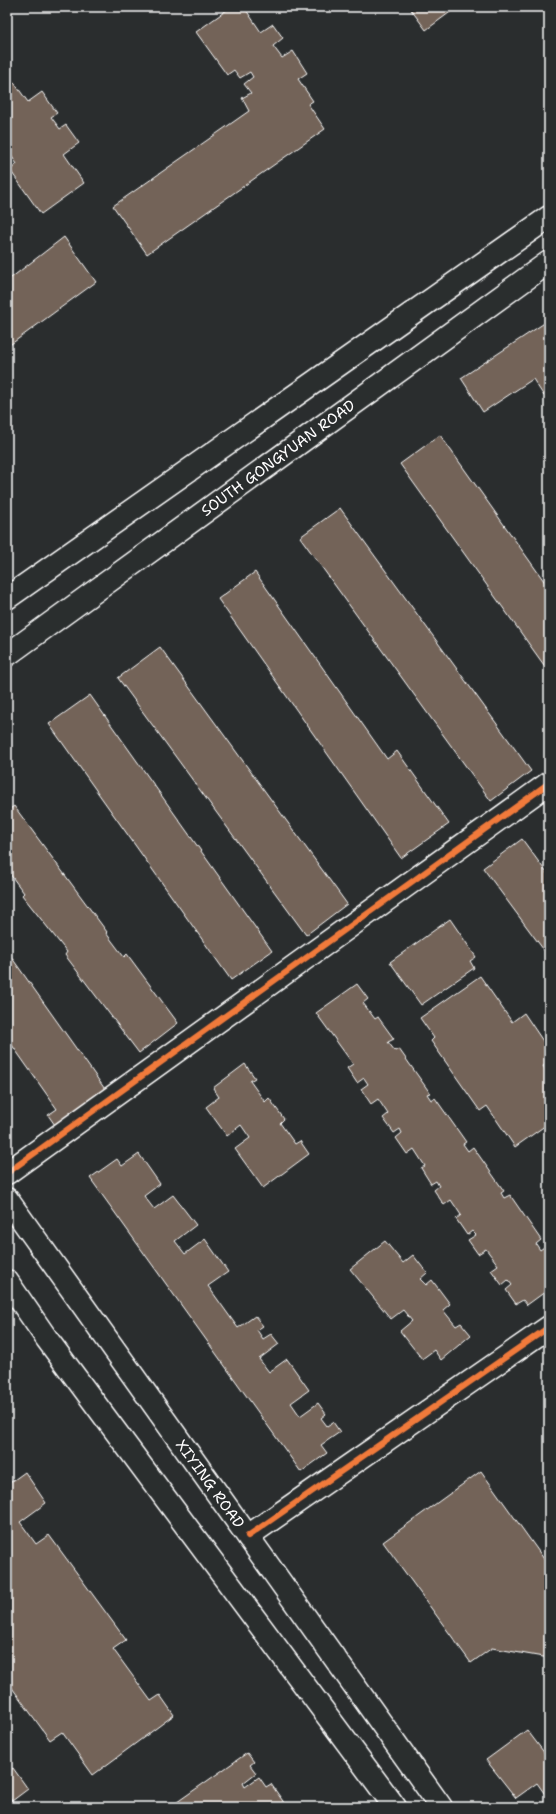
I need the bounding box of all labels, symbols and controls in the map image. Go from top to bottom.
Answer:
street label: SOUTH GONGYUAN ROAD [197,395,359,521]
street label: XIYING ROAD [171,1436,249,1532]

